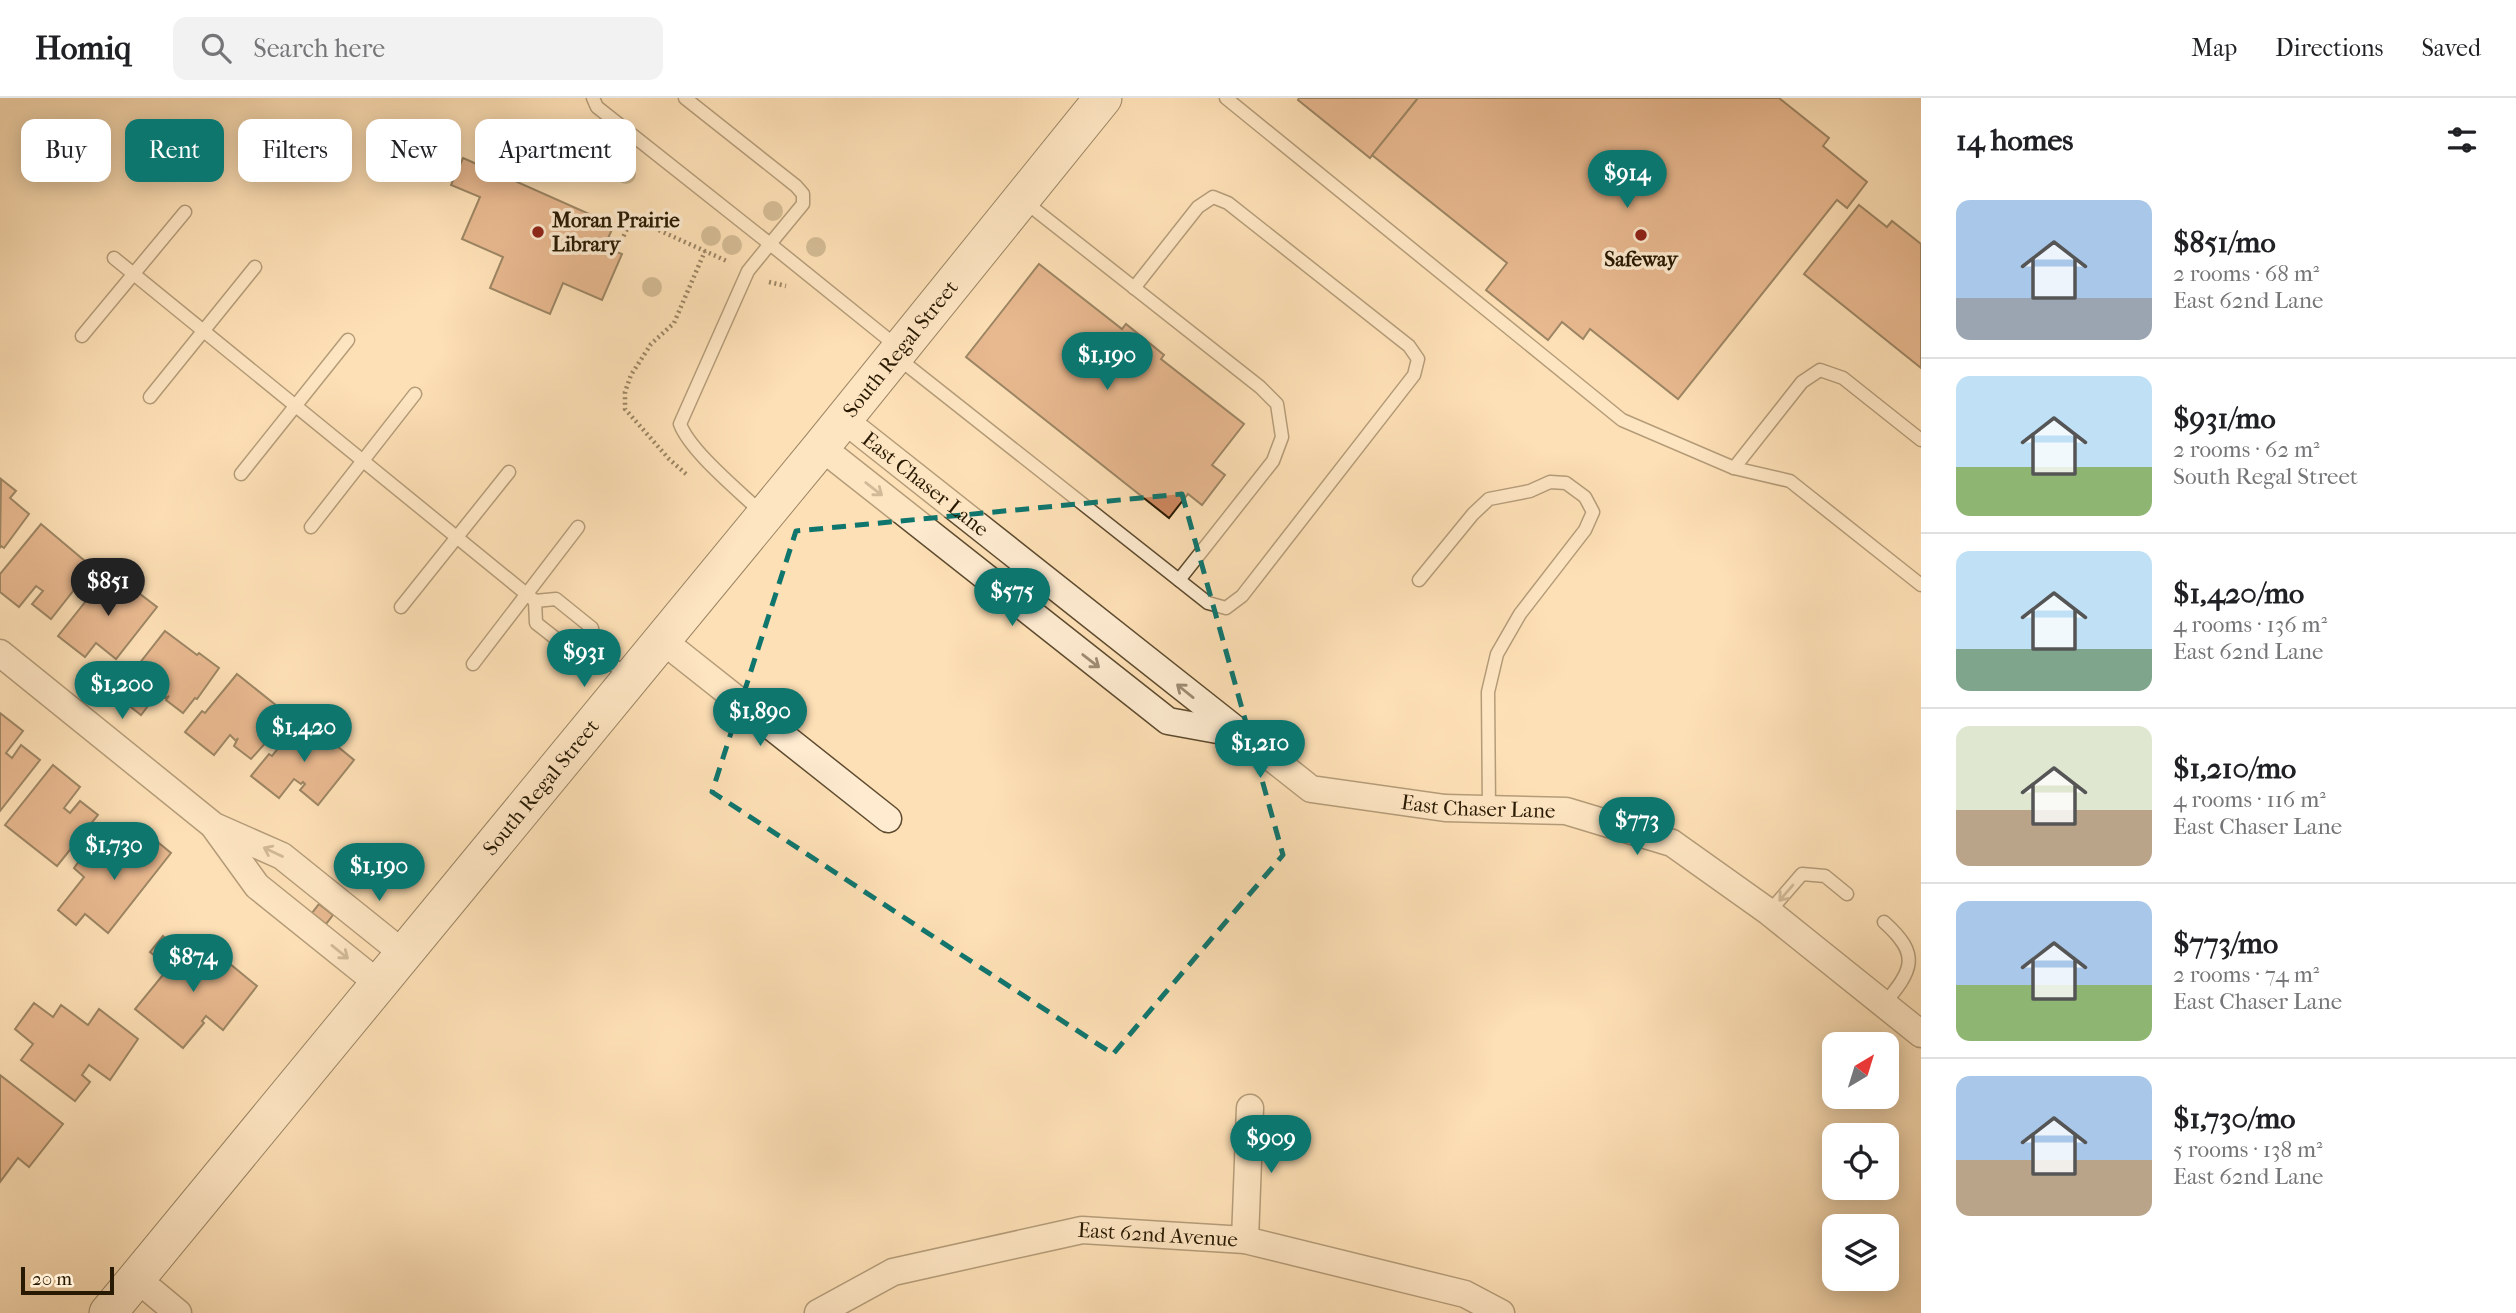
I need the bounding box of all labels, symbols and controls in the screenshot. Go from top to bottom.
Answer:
search box [173,17,663,80]
text: Homiq [35,29,131,68]
icon: search [197,29,235,67]
text: Search here [253,33,385,64]
text: Map [2191,34,2237,62]
text: Directions [2275,34,2383,62]
text: Saved [2421,34,2481,62]
chip: Buy [21,119,111,182]
chip: Rent [125,119,224,182]
chip: Filters [238,119,352,182]
chip: New [366,119,461,182]
chip: Apartment [475,119,636,182]
icon: filters [2443,121,2481,159]
text: 14 homes [1956,123,2073,158]
pin: $914 [1586,150,1668,210]
text: $914 [1604,159,1650,186]
place label: Moran Prairie Library [551,208,680,256]
marker: Moran Prairie Library [530,224,546,240]
text: $851/mo [2173,225,2276,260]
marker: Safeway [1633,227,1649,243]
icon: home [2012,228,2096,312]
place label: Safeway [1604,247,1679,271]
text: 2 rooms · 68 m² [2173,260,2319,287]
street label: South Regal Street [838,275,963,422]
text: East 62nd Lane [2173,287,2323,314]
pin: $1,190 [1050,332,1164,392]
text: $1,190 [1078,341,1136,368]
text: $931/mo [2173,401,2276,436]
icon: home [2012,404,2096,488]
street label: East Chaser Lane [857,427,993,541]
text: 2 rooms · 62 m² [2173,436,2320,463]
text: South Regal Street [2173,463,2358,490]
one-way arrow [865,482,883,497]
pin: $851 [67,559,149,618]
text: $851 [87,567,129,594]
pin: $575 [971,568,1053,628]
text: $1,420/mo [2173,576,2304,611]
text: $575 [990,577,1034,604]
icon: home [2012,579,2096,663]
text: 4 rooms · 136 m² [2173,611,2327,638]
pin: $931 [543,630,625,689]
text: $931 [563,638,605,665]
text: East 62nd Lane [2173,638,2323,665]
one-way arrow [1082,653,1100,668]
pin: $1,200 [65,662,179,721]
text: $1,200 [91,670,153,697]
one-way arrow [1176,683,1194,699]
pin: $1,890 [703,688,817,748]
text: $1,890 [729,697,791,724]
pin: $1,420 [247,704,361,764]
text: $1,420 [272,713,336,740]
street label: South Regal Street [478,714,604,860]
pin: $1,210 [1203,720,1317,780]
text: $1,210 [1231,729,1289,756]
text: $1,210/mo [2173,751,2296,786]
icon: home [2012,754,2096,838]
text: 4 rooms · 116 m² [2173,786,2326,813]
street label: East Chaser Lane [1400,790,1556,823]
pin: $773 [1596,798,1678,857]
text: $773 [1615,806,1659,833]
text: East Chaser Lane [2173,813,2342,840]
pin: $1,730 [57,822,171,882]
text: $1,730 [85,831,143,858]
pin: $1,190 [322,844,436,903]
one-way arrow [263,845,284,858]
text: $1,190 [350,852,408,879]
one-way arrow [1778,883,1794,901]
text: $773/mo [2173,926,2278,961]
icon: home [2012,929,2096,1013]
pin: $874 [152,934,234,994]
text: $874 [169,943,217,970]
one-way arrow [330,945,348,960]
text: 2 rooms · 74 m² [2173,961,2319,988]
text: East Chaser Lane [2173,988,2342,1015]
north arrow [1822,1032,1899,1110]
map controls [1822,1032,1899,1291]
text: $1,730/mo [2173,1101,2295,1136]
icon: home [2012,1104,2096,1188]
pin: $909 [1230,1116,1312,1175]
button: locate [1822,1123,1899,1200]
text: $909 [1246,1124,1296,1151]
text: 5 rooms · 138 m² [2173,1136,2323,1163]
text: East 62nd Lane [2173,1163,2323,1190]
button: layers [1822,1214,1899,1291]
street label: East 62nd Avenue [1077,1218,1239,1252]
scale bar [21,1264,114,1296]
text: 20 m [32,1268,72,1290]

